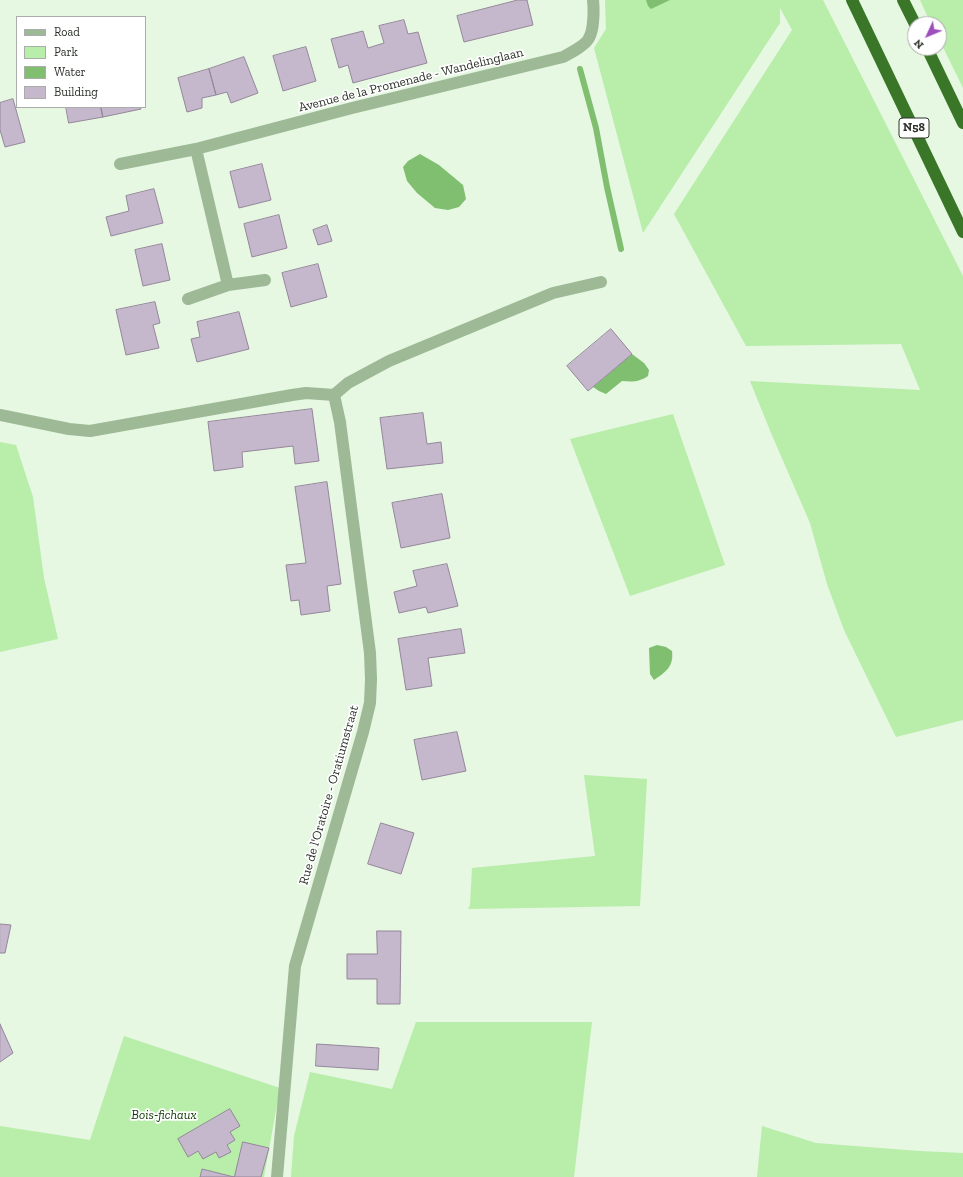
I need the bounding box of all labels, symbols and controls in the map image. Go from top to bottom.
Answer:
legend [16,16,146,108]
north arrow [907,16,947,56]
text: Road [54,25,80,39]
text: N [911,36,926,52]
street label: Avenue de la Promenade - Wandelinglaan [297,44,525,116]
text: Park [54,45,78,59]
text: Water [54,65,86,79]
text: Building [54,85,98,99]
road number: N58 [899,118,929,138]
street label: Rue de l'Oratoire - Oratiumstraat [296,703,362,887]
park label: Bois-fichaux [131,1107,197,1123]

